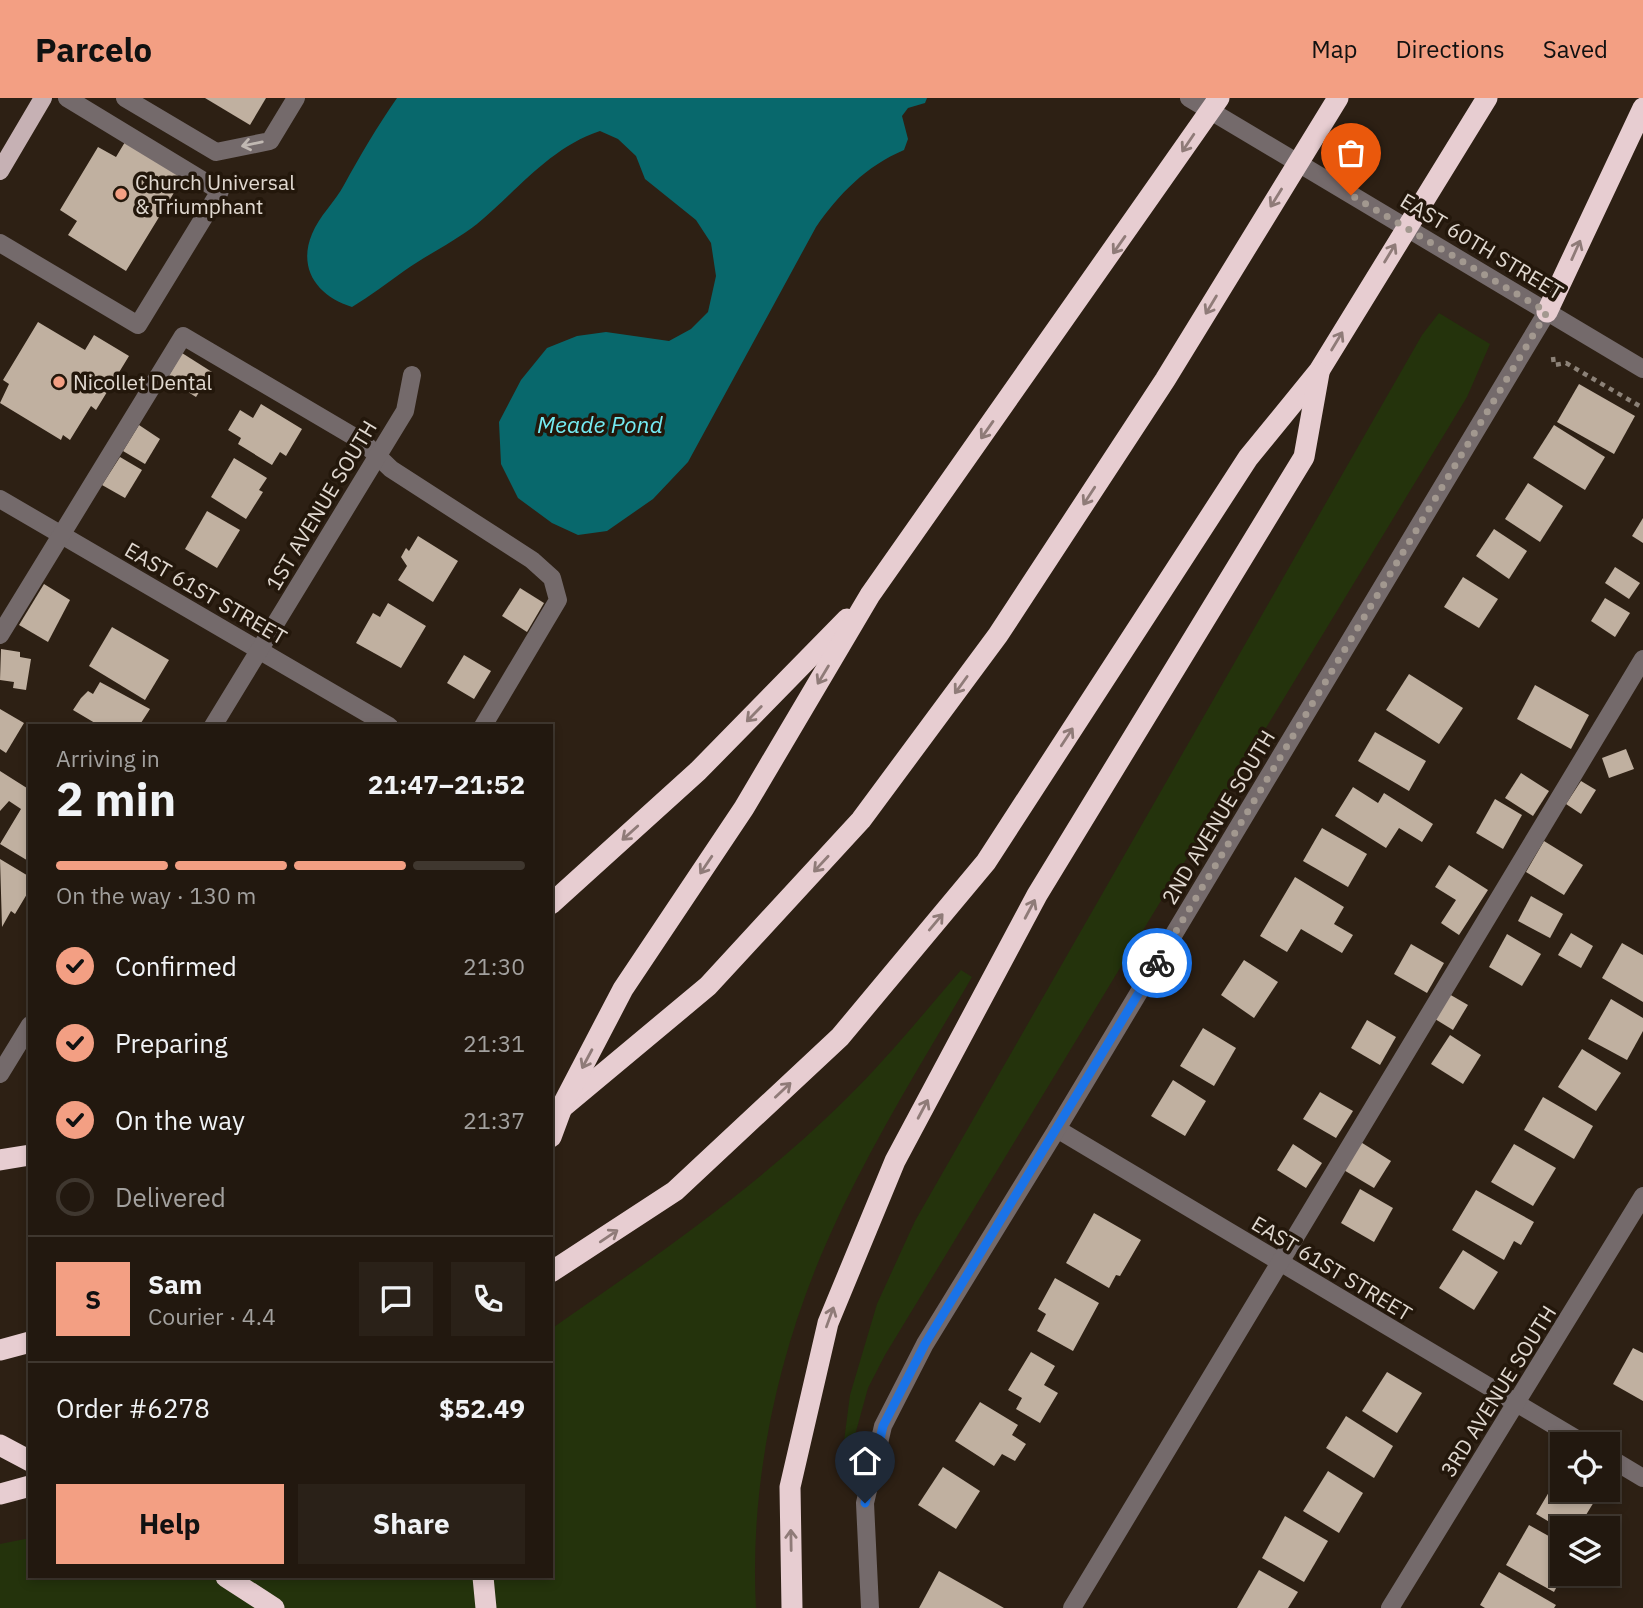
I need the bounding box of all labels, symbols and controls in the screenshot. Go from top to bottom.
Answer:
text: Parcelo [35,28,152,71]
text: Map [1311,33,1357,65]
text: Directions [1395,33,1505,65]
text: Saved [1543,33,1608,65]
pin [1321,123,1381,195]
one-way arrow [1181,133,1195,153]
icon: bag [1332,134,1370,172]
one-way arrow [241,138,264,152]
place label: Church Universal & Triumphant [135,168,295,220]
marker: Church Universal & Triumphant [113,186,129,202]
street label: EAST 60TH STREET [1395,186,1569,306]
one-way arrow [1269,188,1284,207]
one-way arrow [1111,235,1126,254]
one-way arrow [1570,240,1583,261]
one-way arrow [1384,244,1398,264]
one-way arrow [1204,294,1218,314]
one-way arrow [1330,332,1344,352]
place label: Nicollet Dental [73,368,213,396]
marker: Nicollet Dental [51,374,67,390]
water label: Meade Pond [537,409,664,439]
street label: 1ST AVENUE SOUTH [259,415,383,595]
one-way arrow [980,420,994,439]
one-way arrow [1081,486,1095,506]
street label: EAST 61ST STREET [120,535,292,651]
one-way arrow [816,664,830,684]
one-way arrow [954,675,968,694]
one-way arrow [746,705,763,722]
street label: 2ND AVENUE SOUTH [1155,725,1281,909]
one-way arrow [1060,728,1074,747]
text: Arriving in [56,743,160,773]
text: 21:47–21:52 [368,767,525,801]
text: 2 min [56,769,176,829]
one-way arrow [621,825,639,841]
one-way arrow [699,855,713,874]
one-way arrow [813,855,829,873]
text: On the way · 130 m [56,880,256,910]
one-way arrow [1024,899,1037,920]
one-way arrow [928,914,944,932]
courier [1122,928,1192,998]
icon: bike [1138,944,1176,982]
icon: check [56,947,94,985]
text: Confirmed [115,949,237,983]
text: 21:30 [463,951,525,981]
icon: check [56,1024,94,1062]
text: Preparing [115,1026,228,1060]
text: 21:31 [463,1028,525,1058]
one-way arrow [580,1048,593,1069]
one-way arrow [774,1082,792,1098]
one-way arrow [916,1100,930,1120]
icon: check [56,1101,94,1139]
text: On the way [115,1103,245,1137]
text: 21:37 [463,1105,525,1135]
text: Delivered [115,1180,226,1214]
street label: EAST 61ST STREET [1247,1209,1417,1327]
one-way arrow [599,1229,618,1243]
button: chat [359,1262,433,1336]
button: phone [451,1262,525,1336]
text: Sam [148,1267,202,1301]
text: S [85,1282,101,1316]
street label: 3RD AVENUE SOUTH [1434,1300,1562,1482]
text: Courier · 4.4 [148,1301,276,1331]
one-way arrow [825,1307,838,1329]
text: Order #6278 [56,1391,210,1425]
text: $52.49 [439,1391,525,1425]
pin [835,1431,895,1503]
map controls [1550,1432,1620,1586]
button: locate [1550,1432,1620,1502]
icon: home [846,1442,884,1480]
button: Help [56,1484,284,1564]
button: Share [298,1484,525,1564]
button: layers [1550,1516,1620,1586]
one-way arrow [784,1529,798,1552]

